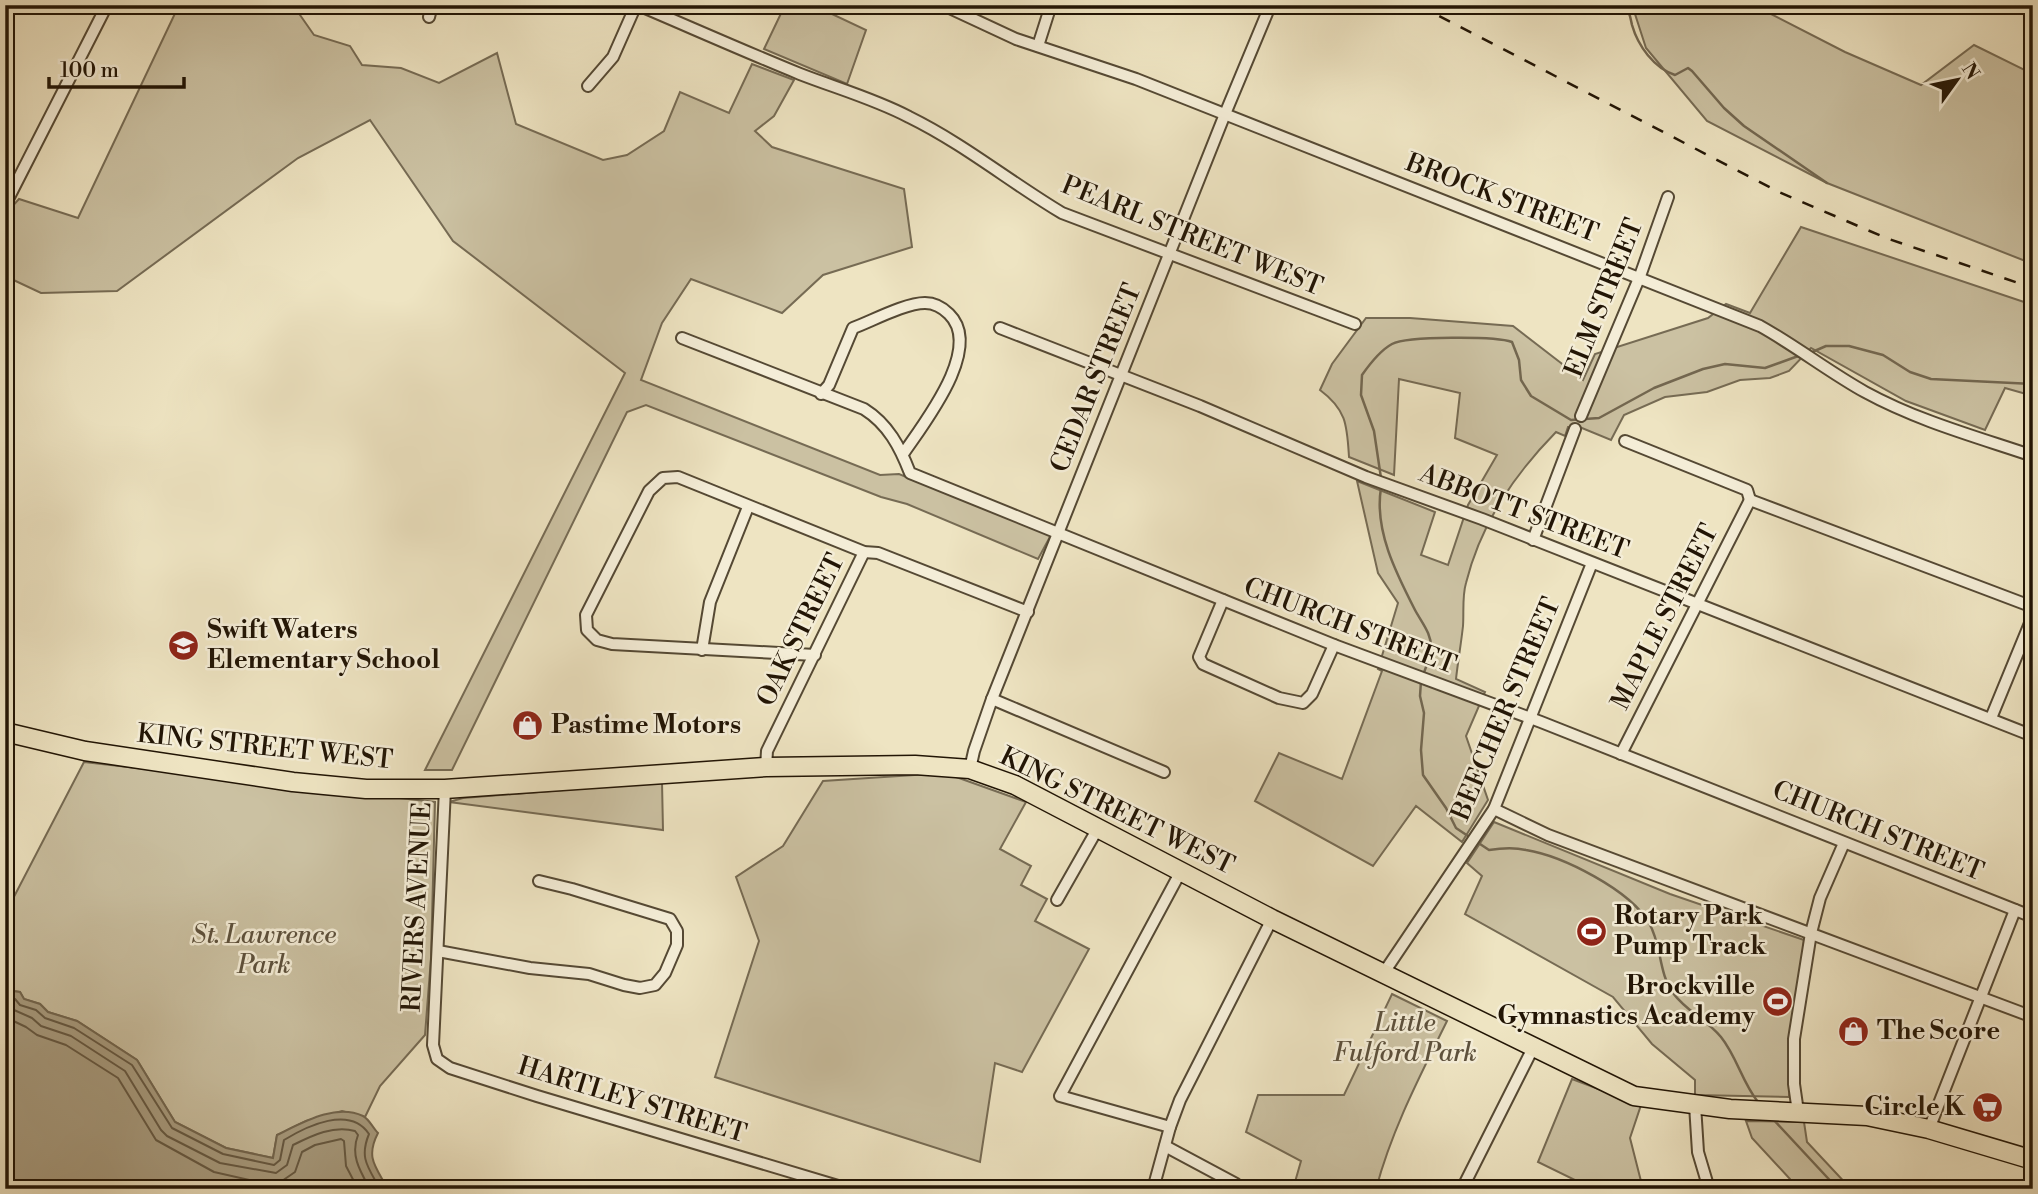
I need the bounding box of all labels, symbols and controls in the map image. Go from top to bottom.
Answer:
scale bar [49,46,184,90]
north arrow [1923,46,1993,116]
text: 100 m [60,58,119,84]
text: N [1956,58,1985,84]
street label: BROCK STREET [1400,146,1603,249]
street label: PEARL STREET WEST [1057,169,1327,303]
street label: ELM STREET [1558,214,1650,382]
street label: CEDAR STREET [1044,279,1148,477]
street label: ABBOTT STREET [1414,457,1633,567]
street label: MAPLE STREET [1604,519,1726,715]
street label: OAK STREET [750,548,852,712]
street label: CHURCH STREET [1239,571,1461,681]
street label: BEECHER STREET [1444,593,1567,826]
place label: Swift Waters Elementary School [207,614,440,676]
school or university icon: Swift Waters Elementary School [167,628,201,662]
shop icon: Pastime Motors [511,708,545,742]
place label: Pastime Motors [551,709,741,741]
street label: KING STREET WEST [135,718,395,776]
street label: KING STREET WEST [994,740,1240,882]
street label: CHURCH STREET [1768,774,1988,888]
street label: RIVERS AVENUE [396,801,438,1013]
place label: Rotary Park Pump Track [1614,900,1767,962]
sports icon: Rotary Park Pump Track [1574,914,1608,948]
park label: St. Lawrence Park [192,919,336,981]
place label: Brockville Gymnastics Academy [1497,970,1756,1032]
sports icon: Brockville Gymnastics Academy [1761,984,1795,1018]
park label: Little Fulford Park [1333,1007,1477,1069]
shop icon: The Score [1837,1014,1871,1048]
place label: The Score [1877,1015,2000,1047]
street label: HARTLEY STREET [514,1050,750,1150]
supermarket icon: Circle K [1971,1090,2005,1124]
place label: Circle K [1864,1091,1966,1123]

